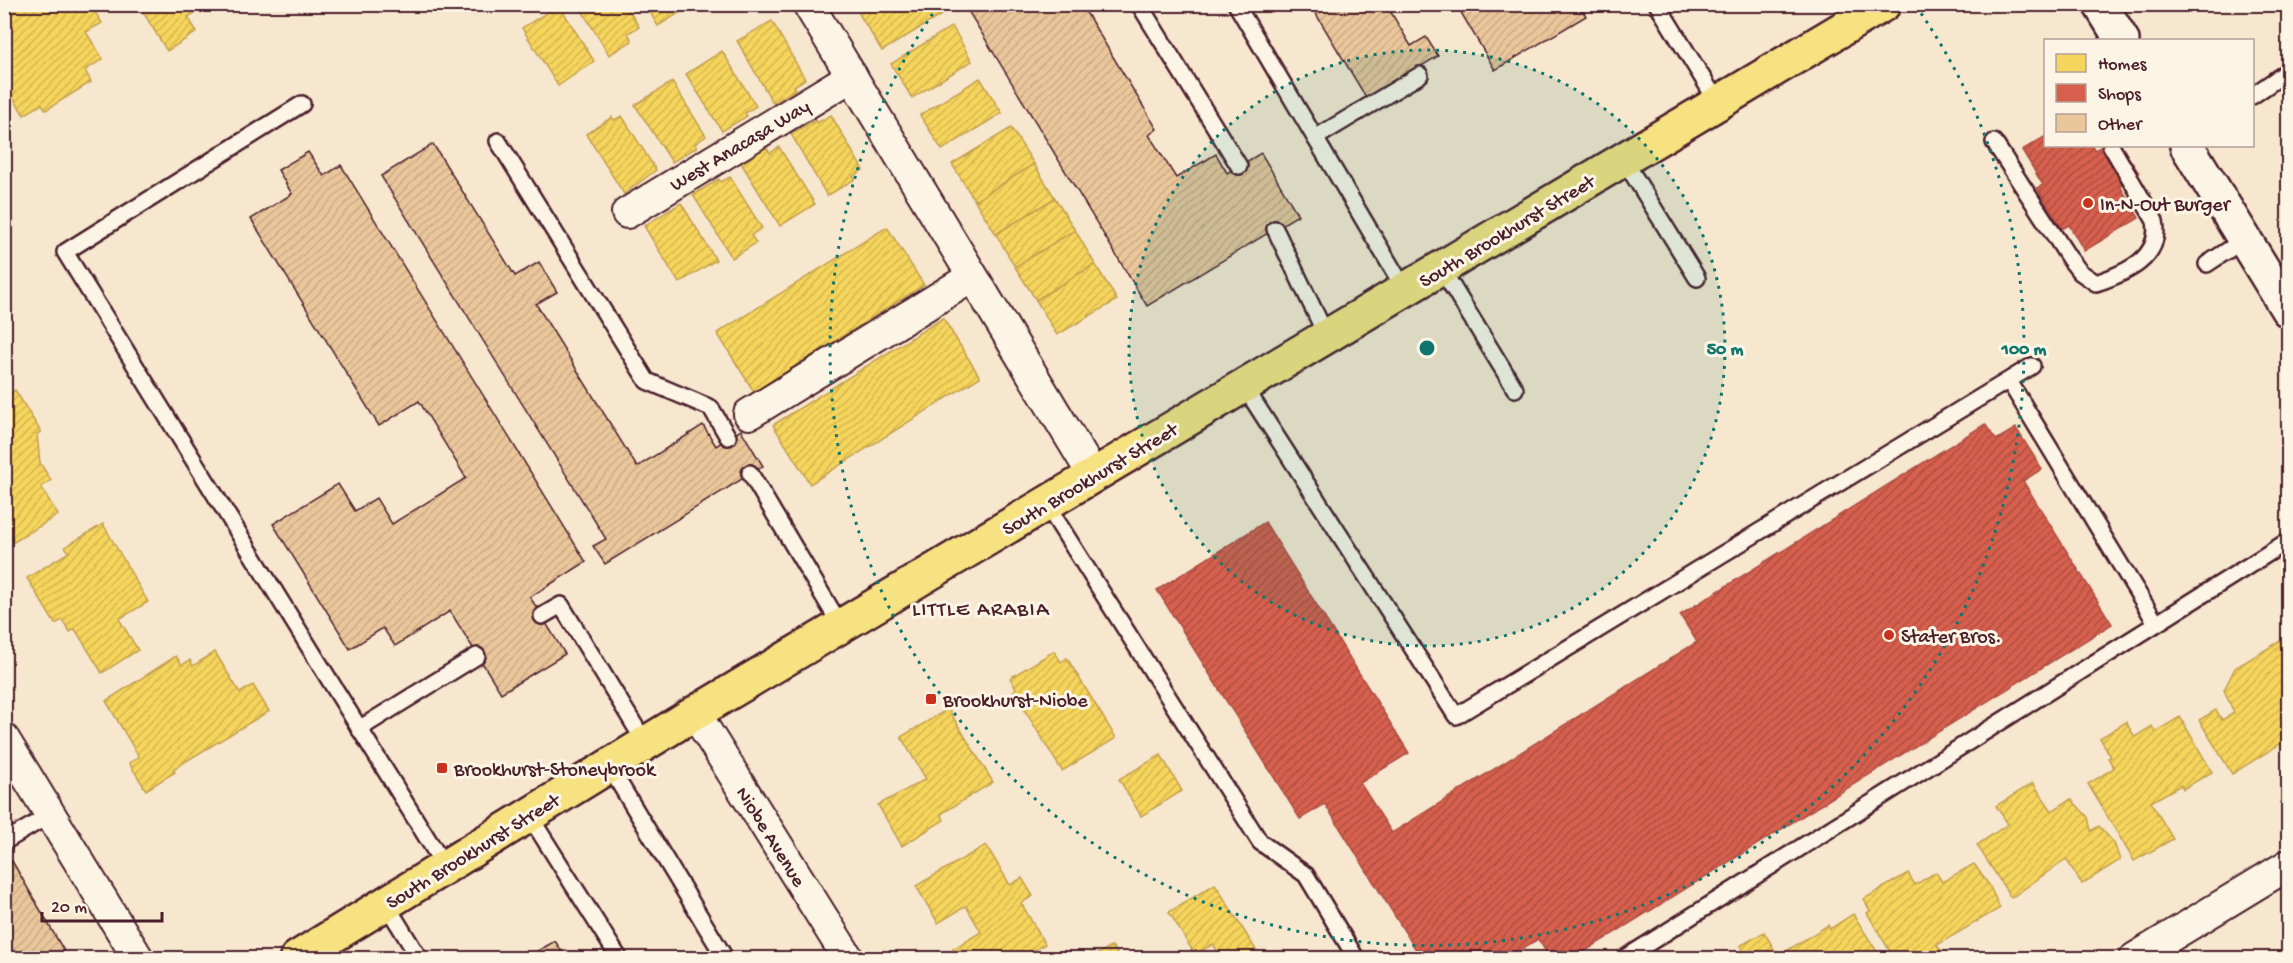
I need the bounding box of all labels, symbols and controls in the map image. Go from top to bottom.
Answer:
legend [2044,39,2254,147]
text: Homes [2098,55,2148,76]
text: Shops [2098,85,2142,106]
street label: West Anacasa Way [667,96,815,198]
text: Other [2098,115,2143,136]
street label: South Brookhurst Street [1416,171,1601,294]
place label: In-N-Out Burger [2100,195,2232,218]
marker: In-N-Out Burger [2081,196,2095,210]
centre of rings [1417,338,1437,358]
text: 50 m [1707,340,1744,361]
text: 100 m [2001,340,2047,361]
street label: South Brookhurst Street [999,419,1184,542]
district label: LITTLE ARABIA [912,599,1050,624]
place label: Stater Bros. [1901,627,2001,650]
marker: Stater Bros. [1882,628,1896,642]
place label: Brookhurst-Niobe [942,691,1088,714]
marker: Brookhurst-Niobe [924,692,938,706]
place label: Brookhurst-Stoneybrook [453,760,657,783]
marker: Brookhurst-Stoneybrook [435,761,449,775]
street label: Niobe Avenue [729,784,809,893]
street label: South Brookhurst Street [383,789,567,916]
scale bar [42,885,162,923]
text: 20 m [51,898,87,919]

